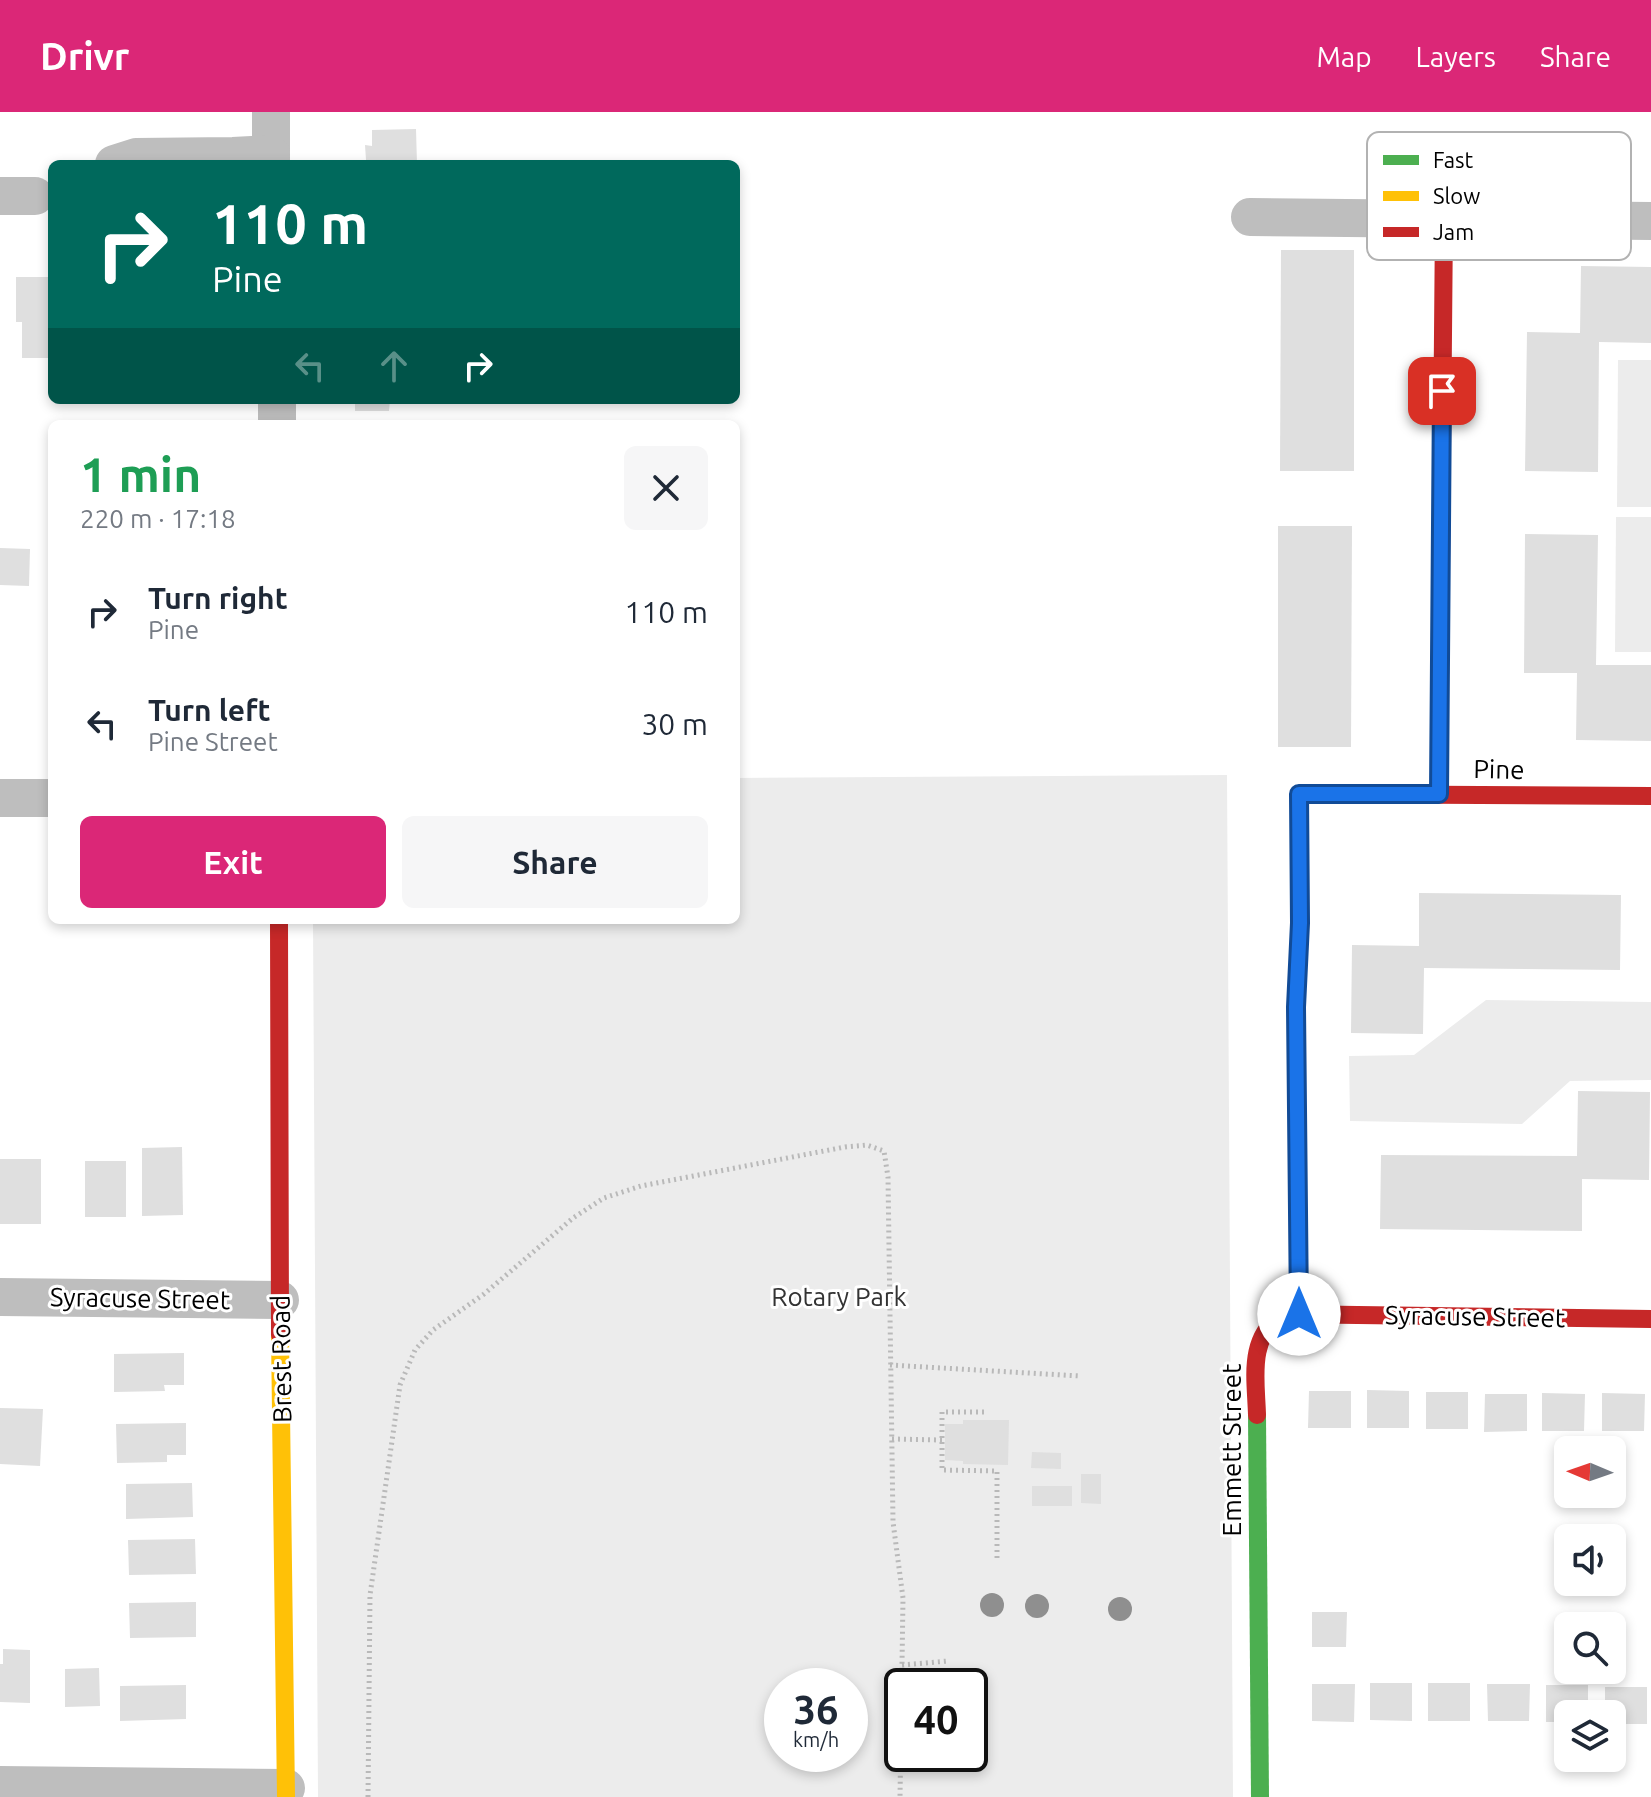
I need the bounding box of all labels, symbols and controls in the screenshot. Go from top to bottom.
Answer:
text: Drivr [40,35,129,77]
text: Map [1316,41,1372,72]
text: Layers [1416,41,1496,72]
text: Share [1540,41,1611,72]
legend [1367,132,1631,260]
text: Fast [1433,147,1474,172]
text: Slow [1433,183,1480,208]
icon: right [80,192,184,296]
text: 110 m [212,192,368,255]
text: Jam [1433,219,1474,244]
text: Pine [212,258,283,299]
icon: left [288,344,332,388]
icon: ahead [372,344,416,388]
icon: right [456,344,500,388]
pin [1408,357,1476,425]
icon: arrive [1420,369,1464,413]
button: close [624,446,708,530]
text: 1 min [80,447,201,501]
text: 220 m · 17:18 [80,504,236,533]
text: Turn right [148,581,288,615]
icon: right [80,590,124,634]
text: 110 m [624,595,708,629]
text: Pine [148,615,199,644]
text: Turn left [148,693,270,727]
icon: left [80,702,124,746]
text: 30 m [641,707,708,741]
text: Pine Street [148,727,278,756]
street label: Pine [1473,754,1525,784]
button: Exit [80,816,386,908]
button: Share [402,816,708,908]
position arrow [1257,1272,1341,1356]
street label: Syracuse Street [50,1282,230,1314]
park label: Rotary Park [771,1282,907,1311]
street label: Brest Road [265,1295,297,1423]
street label: Syracuse Street [1385,1300,1565,1332]
street label: Emmett Street [1217,1364,1246,1536]
north arrow [1554,1436,1626,1508]
map controls [1554,1436,1626,1772]
button: sound [1554,1524,1626,1596]
button: search [1554,1612,1626,1684]
speed limit sign: 40 [884,1668,988,1772]
text: 36 [793,1687,839,1732]
button: layers [1554,1700,1626,1772]
text: km/h [793,1728,839,1751]

